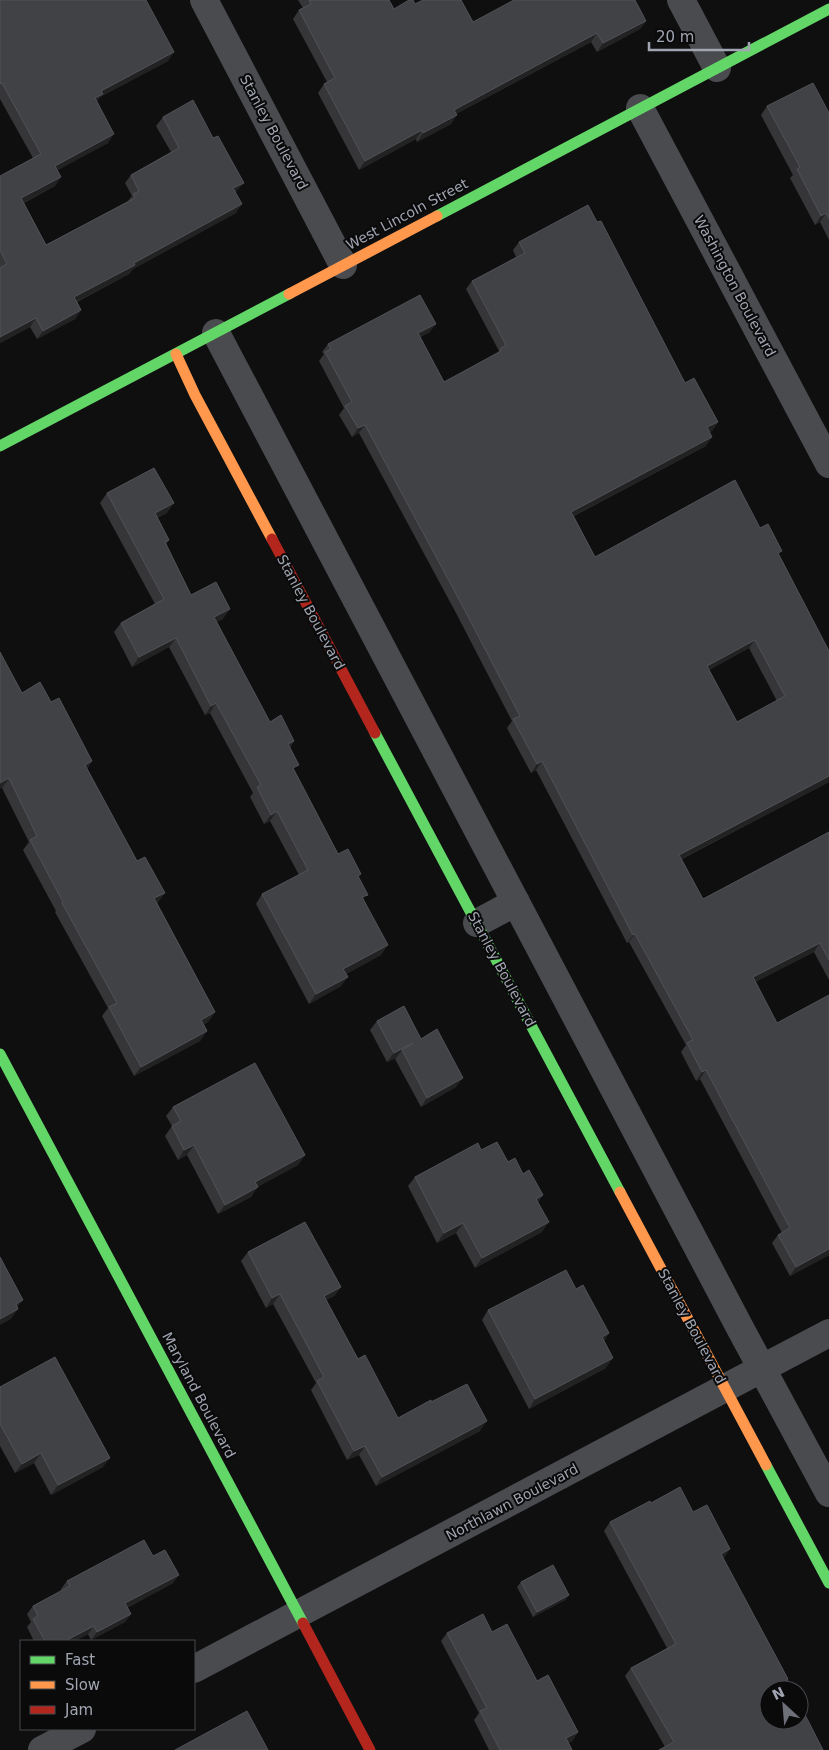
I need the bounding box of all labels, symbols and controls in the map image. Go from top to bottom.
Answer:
scale bar [649,20,749,52]
text: 20 m [656,28,694,46]
street label: Stanley Boulevard [237,72,311,192]
street label: West Lincoln Street [343,175,471,253]
street label: Washington Boulevard [691,213,779,359]
street label: Stanley Boulevard [274,552,348,672]
street label: Stanley Boulevard [465,909,539,1029]
street label: Stanley Boulevard [655,1266,729,1386]
street label: Maryland Boulevard [159,1329,239,1461]
street label: Northlawn Boulevard [443,1460,581,1544]
legend [20,1640,195,1730]
text: Fast [65,1651,95,1669]
text: Slow [65,1676,100,1694]
north arrow [759,1680,809,1730]
text: N [770,1684,787,1703]
text: Jam [64,1701,93,1719]

